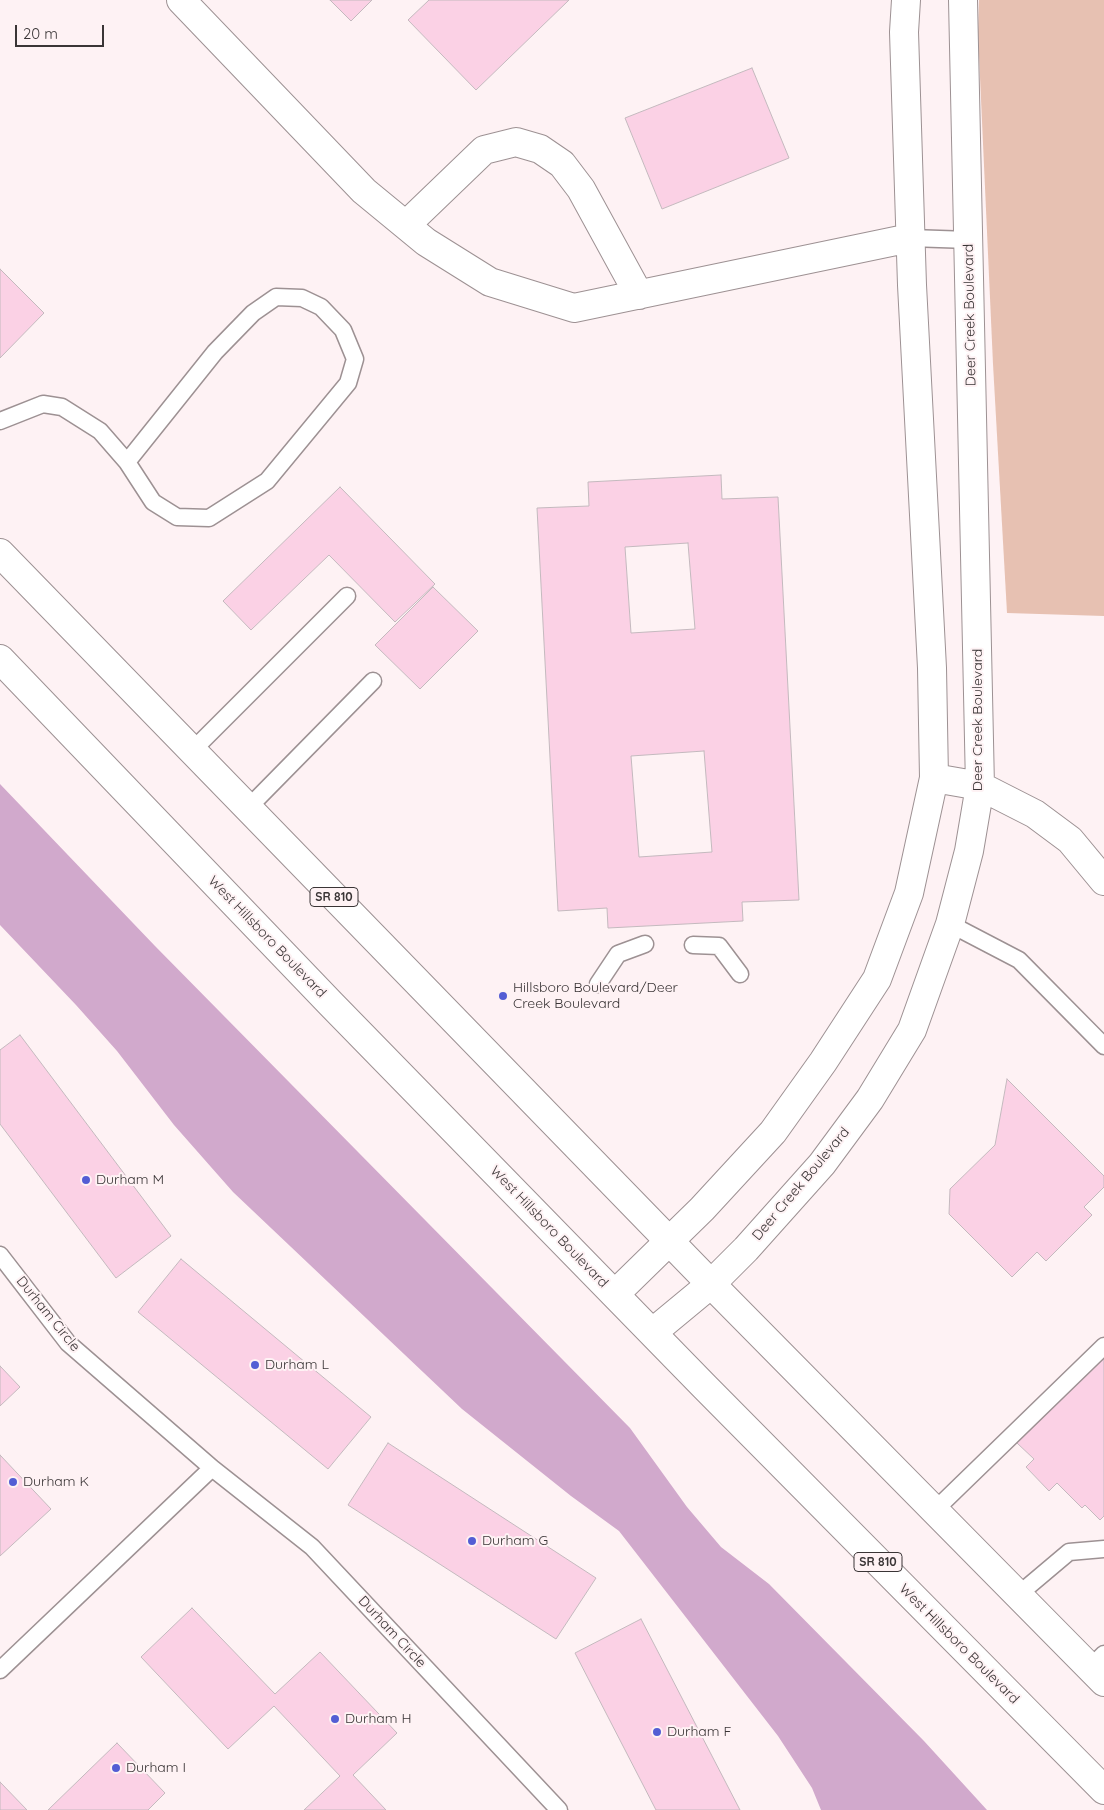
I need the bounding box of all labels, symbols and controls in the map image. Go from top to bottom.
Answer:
scale bar [18,15,106,47]
text: 20 m [23,24,58,43]
street label: Deer Creek Boulevard [960,244,980,386]
street label: Deer Creek Boulevard [970,649,986,791]
street label: West Hillsboro Boulevard [204,873,330,1001]
road number: SR 810 [310,888,358,906]
place label: Hillsboro Boulevard/Deer Creek Boulevard [513,980,678,1012]
marker: Hillsboro Boulevard/Deer Creek Boulevard [497,990,509,1002]
street label: Deer Creek Boulevard [749,1124,853,1244]
street label: West Hillsboro Boulevard [486,1163,612,1291]
place label: Durham M [96,1172,164,1188]
marker: Durham M [80,1174,92,1186]
street label: Durham Circle [13,1273,83,1355]
place label: Durham L [265,1357,329,1373]
marker: Durham L [249,1359,261,1371]
place label: Durham K [23,1474,89,1490]
marker: Durham K [7,1476,19,1488]
place label: Durham G [482,1533,548,1549]
marker: Durham G [466,1535,478,1547]
road number: SR 810 [854,1552,902,1571]
street label: West Hillsboro Boulevard [896,1581,1022,1707]
street label: Durham Circle [355,1593,429,1671]
place label: Durham H [345,1711,412,1727]
marker: Durham H [329,1713,341,1725]
place label: Durham F [667,1724,731,1740]
marker: Durham F [651,1726,663,1738]
place label: Durham I [126,1760,186,1776]
marker: Durham I [110,1762,122,1774]

